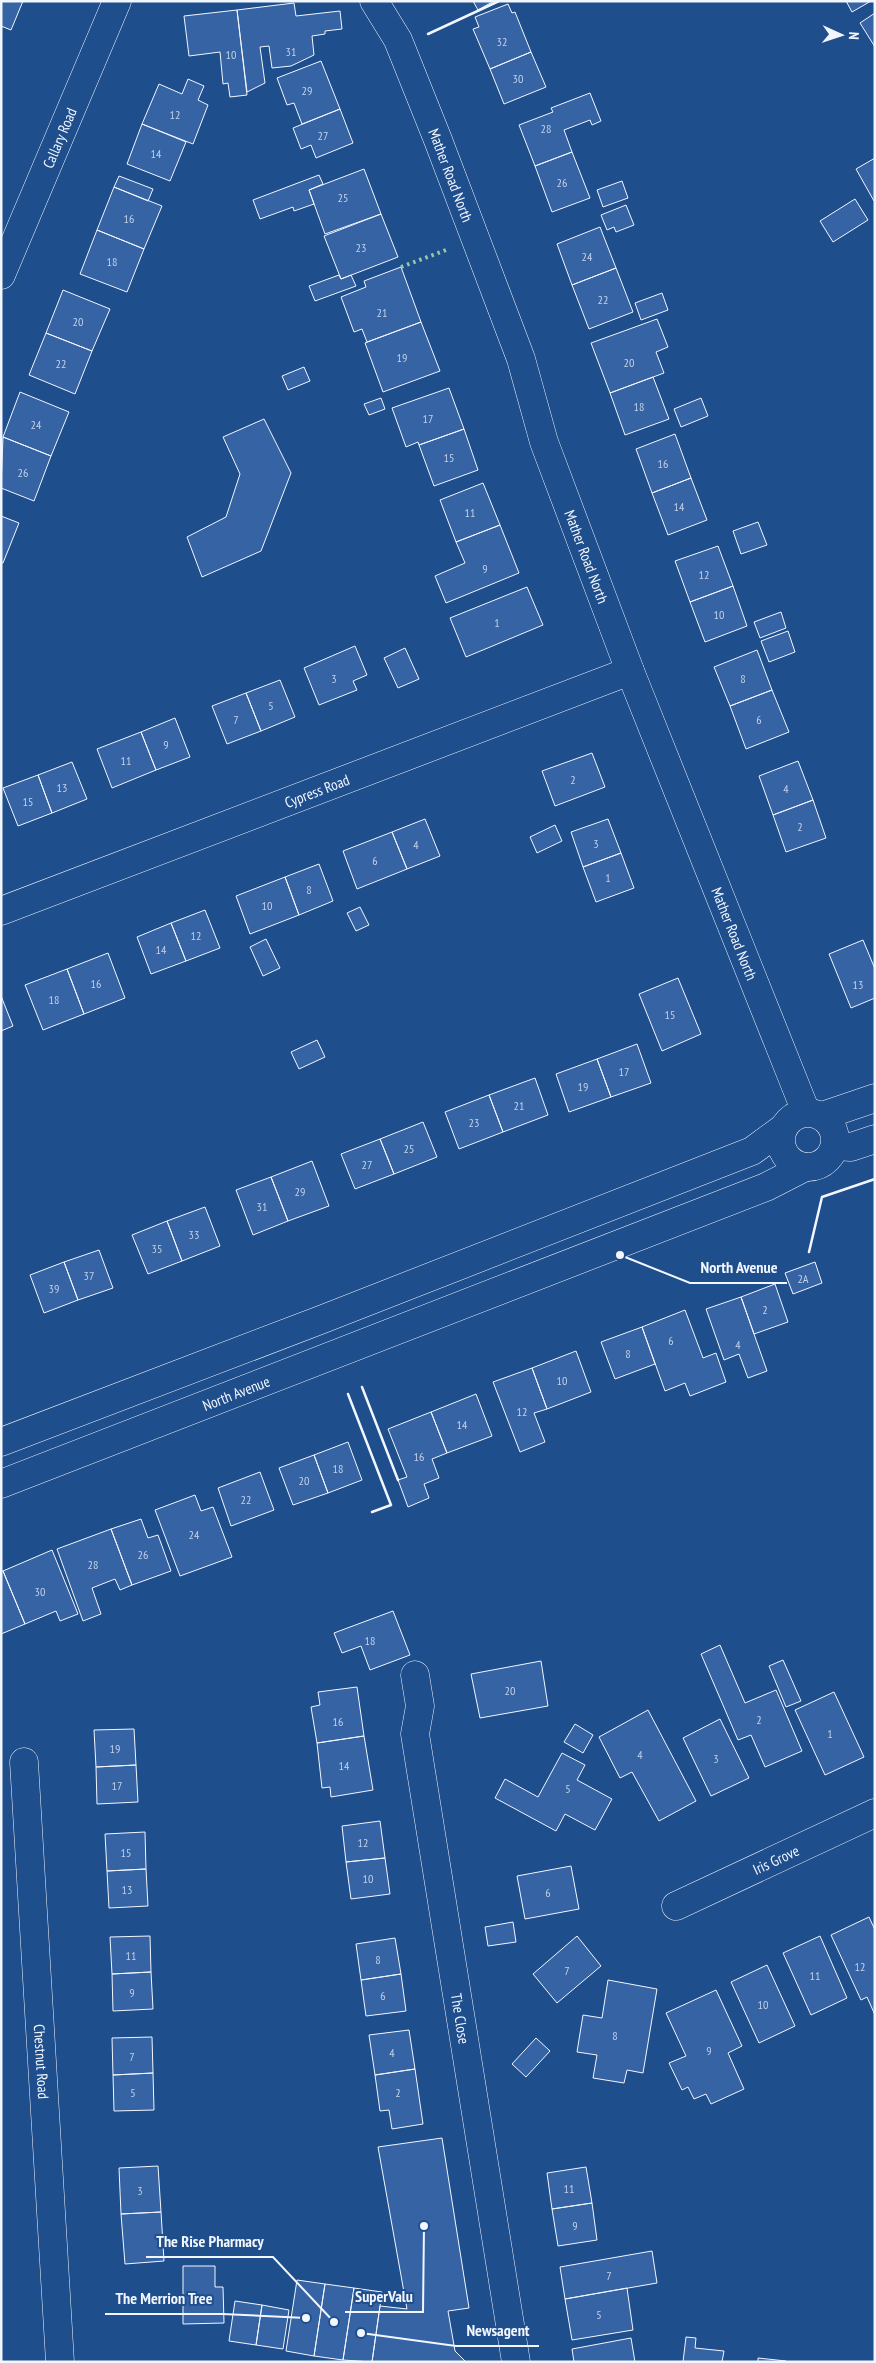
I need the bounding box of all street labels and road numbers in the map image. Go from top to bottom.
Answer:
street label: Callary Road [38,105,80,171]
street label: Mather Road North [425,126,478,224]
street label: Mather Road North [561,507,613,606]
street label: Cypress Road [282,770,352,811]
street label: Mather Road North [708,884,762,983]
street label: North Avenue [200,1371,272,1414]
street label: Iris Grove [749,1840,802,1878]
street label: The Close [447,1992,474,2045]
street label: Chestnut Road [30,2023,54,2099]

